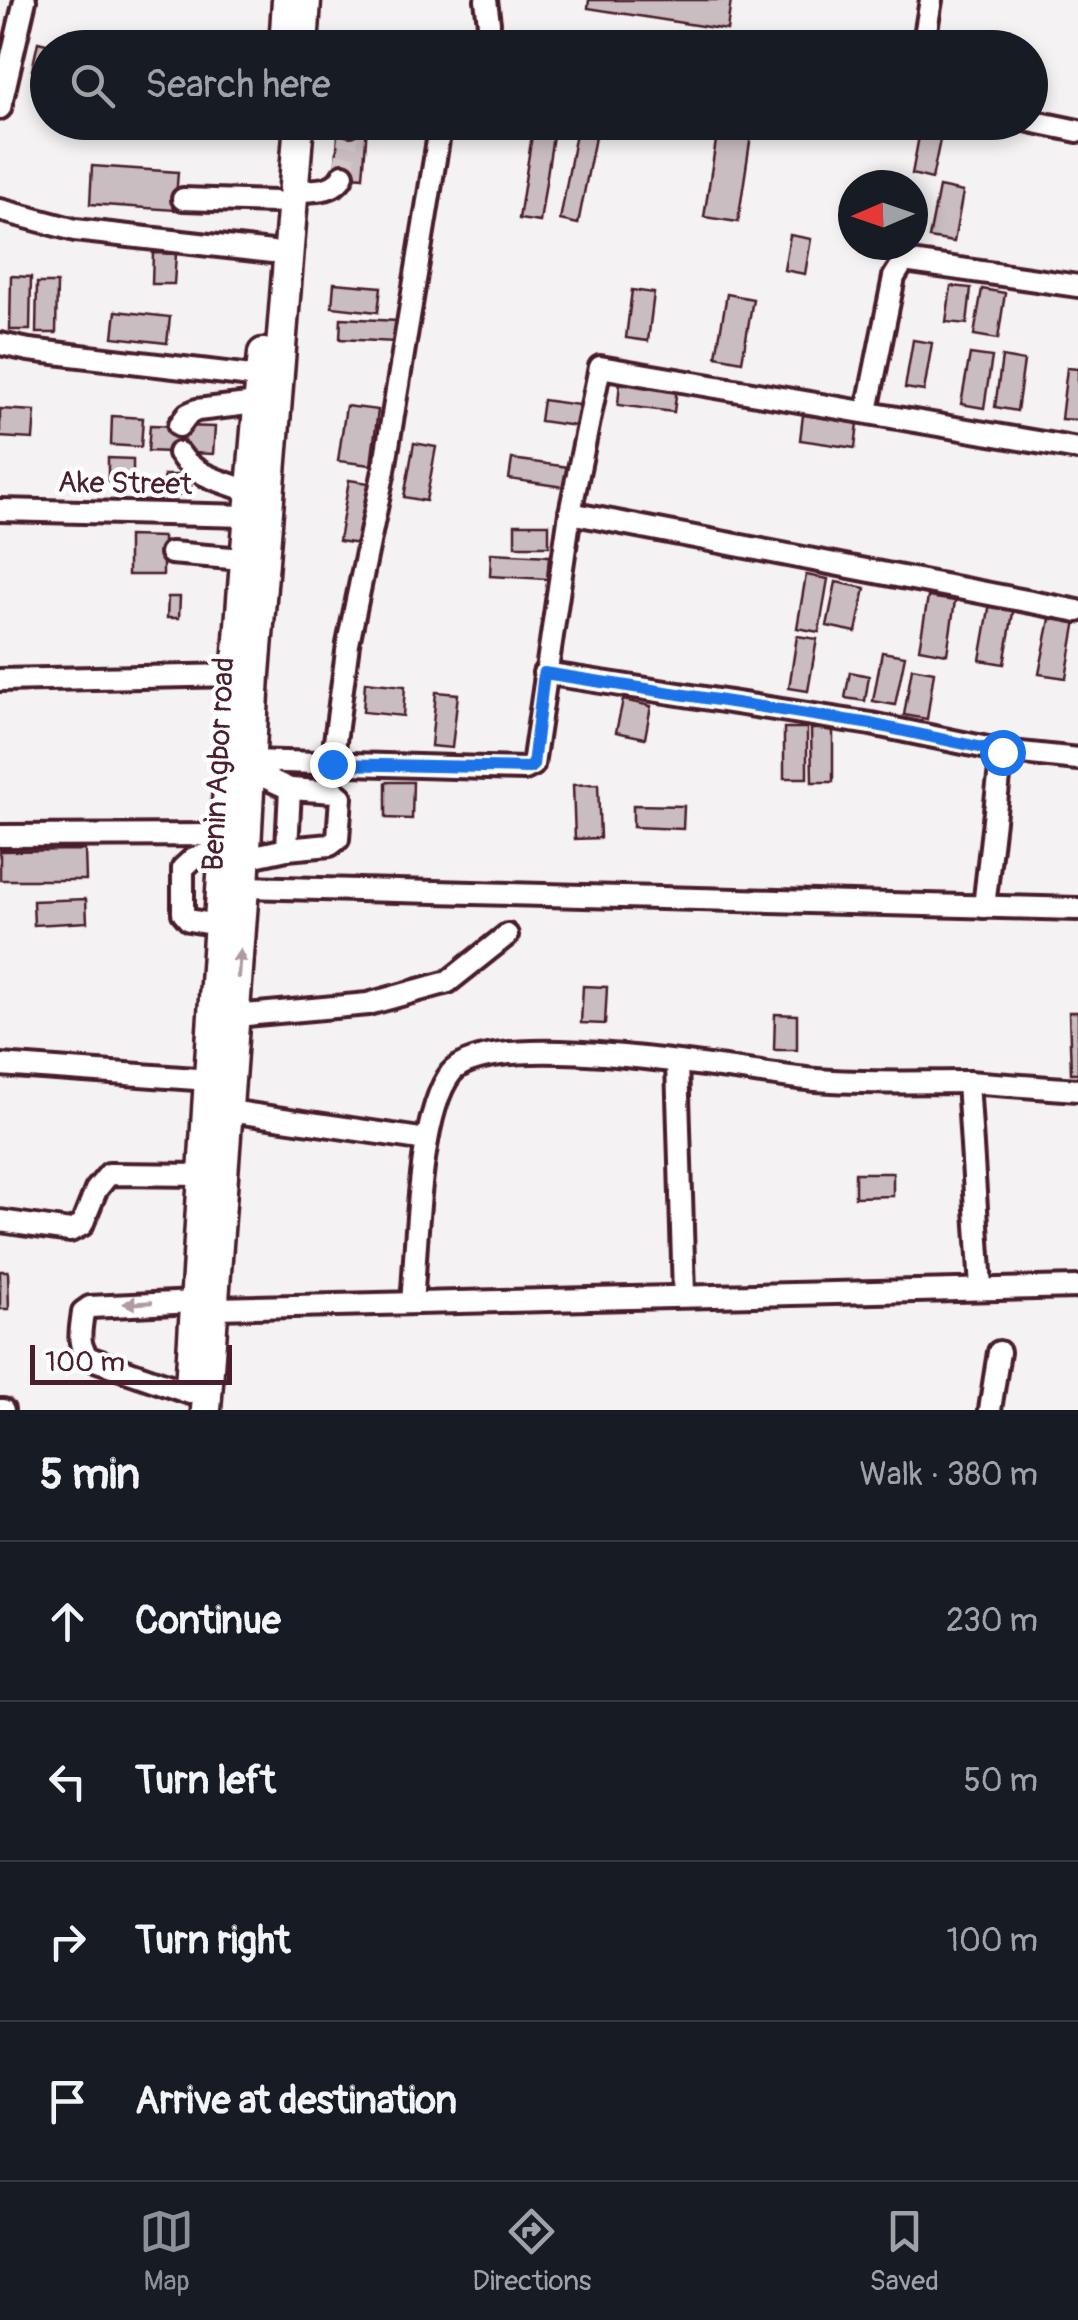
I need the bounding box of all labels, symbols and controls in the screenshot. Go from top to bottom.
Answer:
search box [30,30,1048,140]
icon: search [65,58,120,113]
text: Search here [145,61,331,109]
north arrow [838,170,928,260]
street label: Ake Street [57,464,194,503]
street label: Benin Agbor road [194,656,243,872]
route start [980,730,1026,776]
route end [310,742,356,788]
one-way arrow [231,947,247,979]
one-way arrow [122,1296,154,1312]
scale bar [30,1340,232,1384]
text: 100 m [45,1345,125,1380]
text: 5 min [40,1449,140,1501]
text: Walk · 380 m [859,1455,1038,1495]
icon: ahead [40,1594,95,1649]
text: Continue [135,1597,281,1645]
text: 230 m [946,1601,1038,1641]
icon: left [40,1754,95,1809]
text: Turn left [135,1757,276,1805]
text: 50 m [963,1761,1038,1801]
icon: right [40,1914,95,1969]
text: Turn right [135,1917,290,1965]
text: 100 m [946,1921,1038,1961]
icon: arrive [40,2074,95,2129]
text: Arrive at destination [135,2077,457,2125]
tab: Map [139,2204,194,2299]
tab: Directions [472,2204,591,2299]
tab: Saved [869,2204,939,2299]

